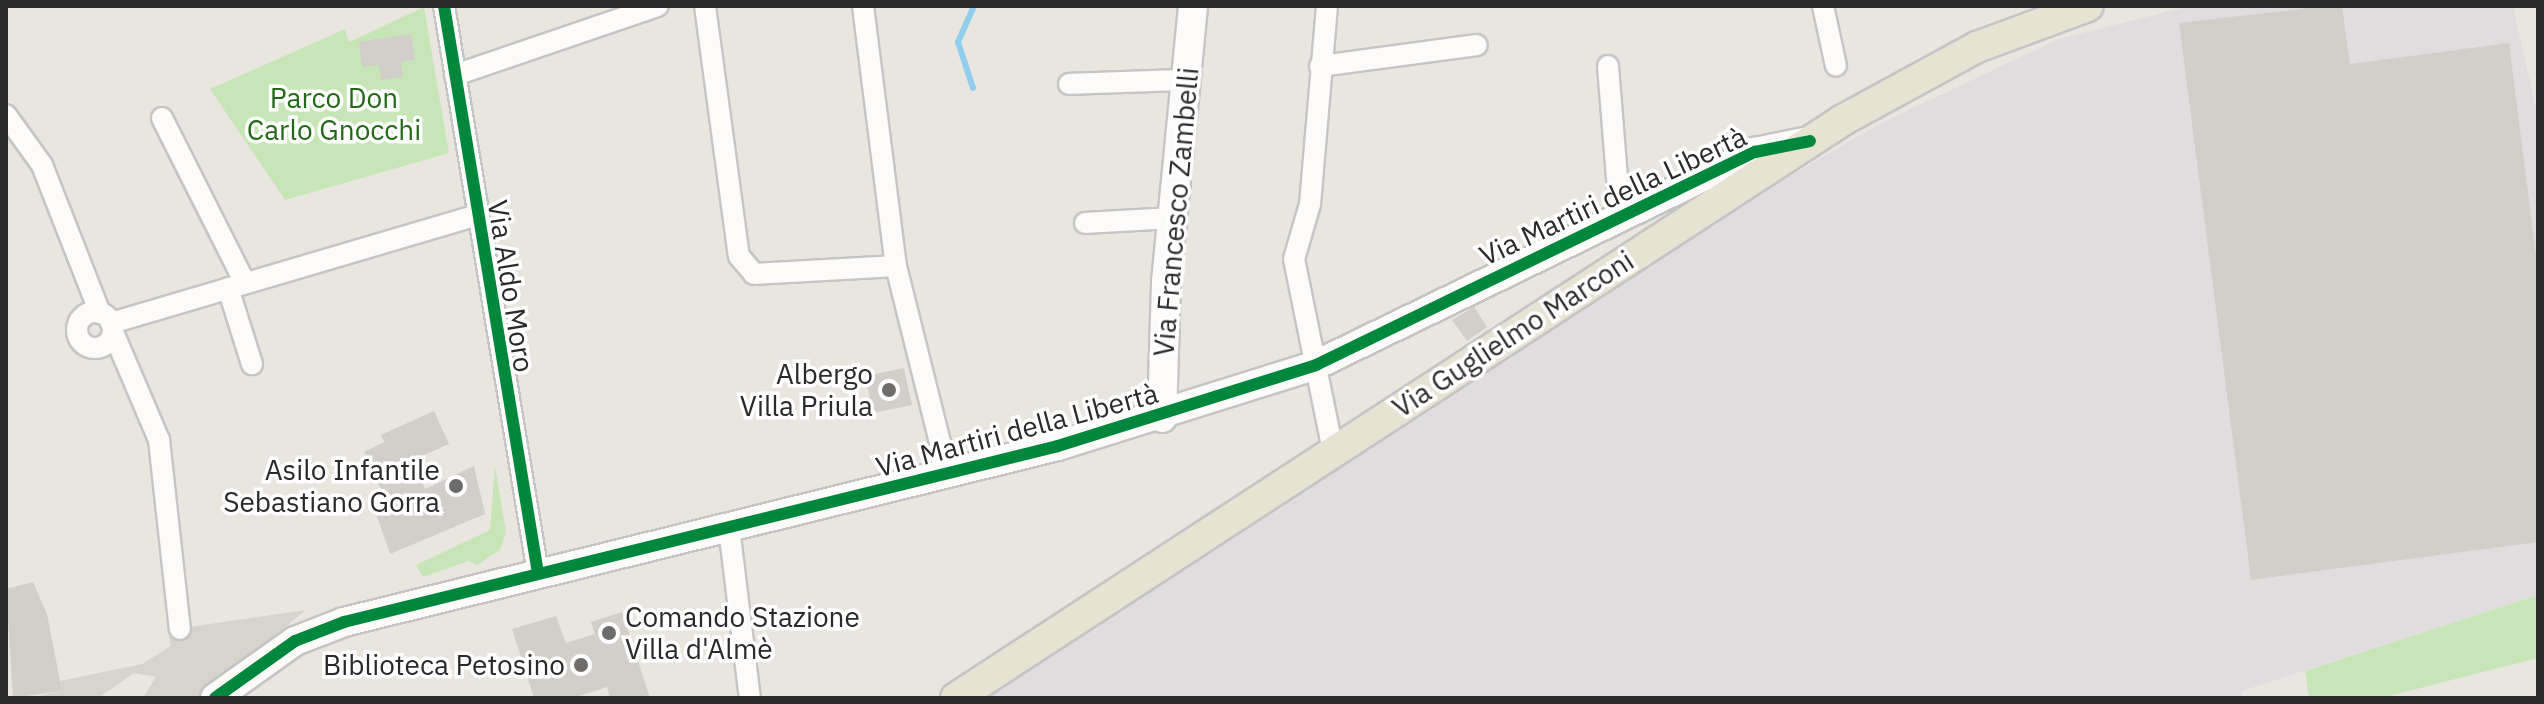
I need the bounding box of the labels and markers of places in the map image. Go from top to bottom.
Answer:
place label: Albergo Villa Priula [740,357,873,423]
marker: Albergo Villa Priula [880,381,898,399]
place label: Asilo Infantile Sebastiano Gorra [223,453,440,519]
marker: Asilo Infantile Sebastiano Gorra [447,477,465,495]
place label: Comando Stazione Villa d'Almè [625,600,860,666]
marker: Comando Stazione Villa d'Almè [600,624,618,642]
place label: Biblioteca Petosino [323,648,565,682]
marker: Biblioteca Petosino [572,656,590,674]

